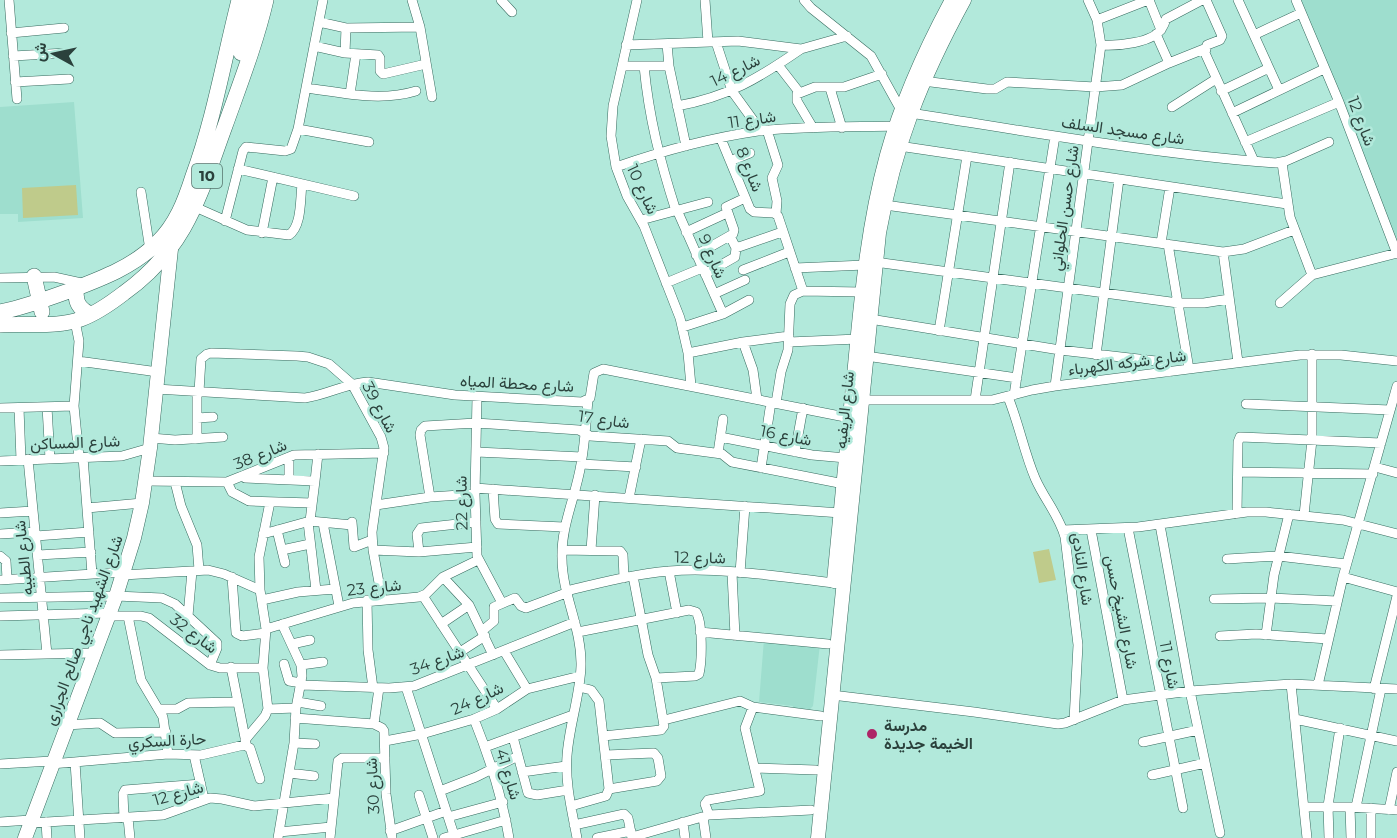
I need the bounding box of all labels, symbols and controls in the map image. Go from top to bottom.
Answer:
north arrow [24,24,84,84]
text: ش [29,41,50,63]
street label: شارع 14 [707,50,764,92]
street label: شارع 12 [1342,94,1380,149]
street label: شارع 11 [727,107,777,134]
street label: شارع مسجد السلف [1060,112,1186,150]
street label: شارع 8 [730,144,767,195]
street label: شارع حسن الحلواني [1046,144,1087,273]
street label: شارع 10 [621,161,662,218]
road number: 10 [192,164,222,188]
street label: شارع 9 [693,231,731,282]
street label: شارع شركه الكهرباء [1067,346,1187,381]
street label: شارع الريفيه [831,370,860,450]
street label: شارع محطة المياه [459,371,574,398]
street label: شارع 39 [356,378,401,437]
street label: شارع 17 [577,406,631,434]
street label: شارع 16 [758,421,813,452]
street label: شارع المساكن [30,431,120,456]
street label: شارع 38 [231,435,290,476]
street label: شارع 22 [452,476,473,530]
street label: شارع الطبيه [10,519,39,596]
street label: شارع النادى [1066,531,1097,607]
street label: شارع الشهيد ناجي صالح الجرارى [40,533,131,729]
street label: شارع 12 [674,548,726,569]
street label: شارع الشيخ حسن [1099,553,1142,671]
street label: شارع 23 [346,575,402,602]
street label: شارع 32 [165,609,221,659]
street label: شارع 11 [1154,640,1183,691]
street label: شارع 34 [408,642,467,681]
street label: شارع 24 [448,678,507,721]
place label: مدرسة الخيمة جديدة [884,716,973,753]
marker: مدرسة الخيمة جديدة [865,727,879,741]
street label: حارة السكري [127,729,207,756]
street label: شارع 41 [490,746,525,803]
street label: شارع 30 [362,757,385,814]
street label: شارع 12 [151,777,206,812]

